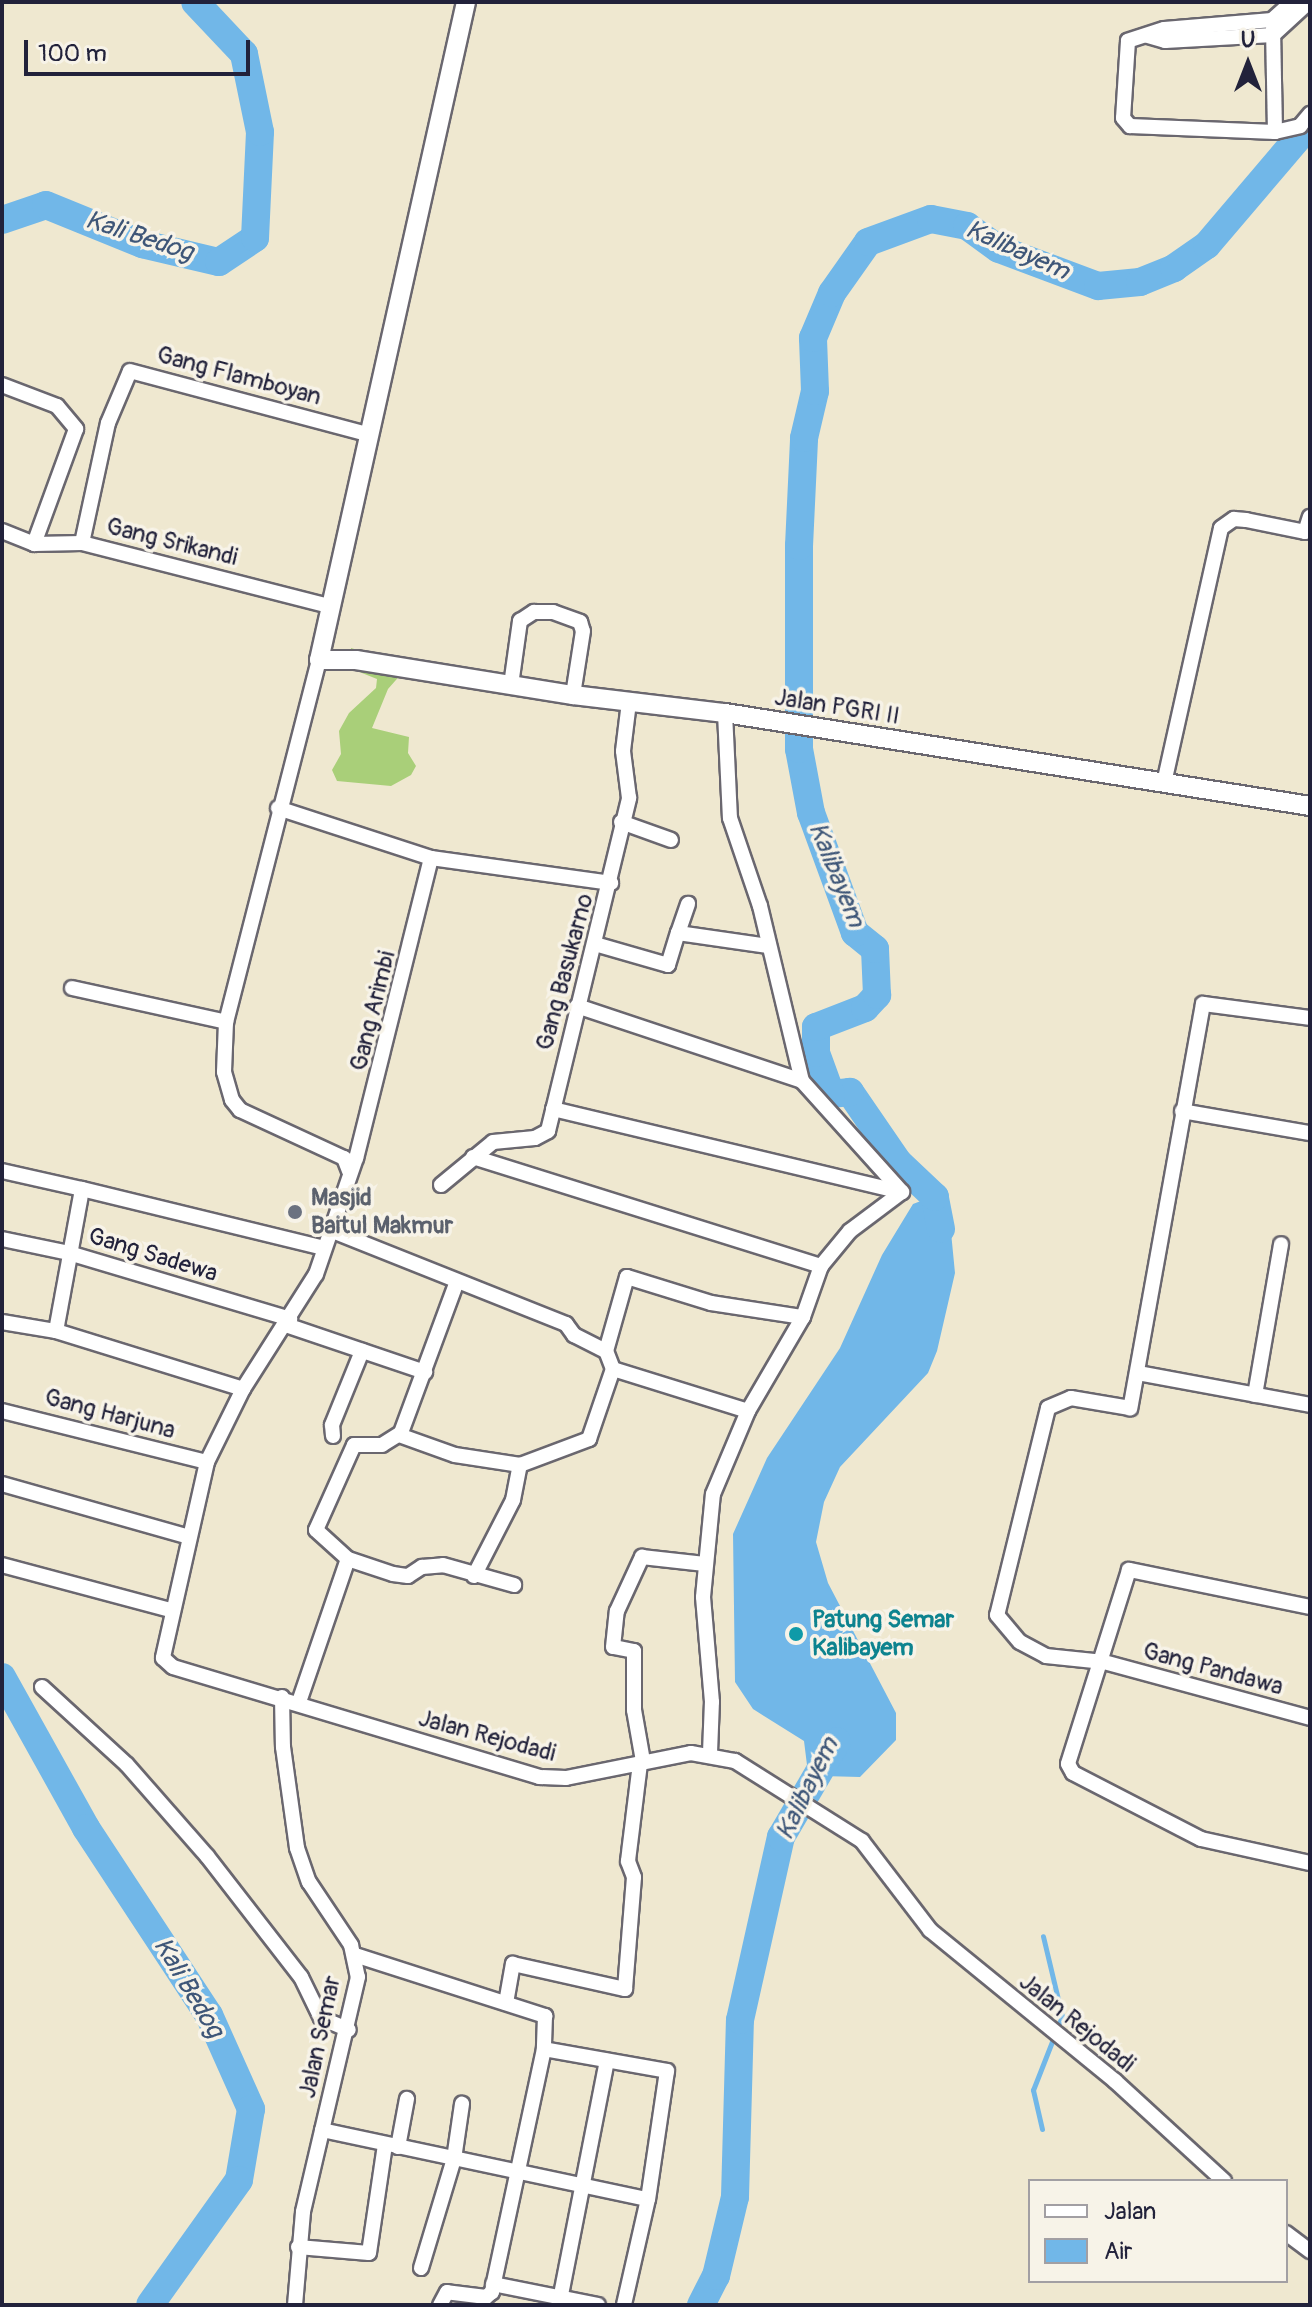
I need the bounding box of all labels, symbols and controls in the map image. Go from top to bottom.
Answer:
scale bar [28,24,254,74]
north arrow [1208,24,1288,104]
text: U [1241,26,1255,54]
text: 100 m [38,39,107,68]
water label: Kali Bedog [81,205,197,269]
water label: Kalibayem [960,214,1074,288]
street label: Gang Flamboyan [154,340,324,412]
street label: Gang Srikandi [103,512,241,572]
street label: Jalan PGRI II [772,683,902,731]
water label: Kalibayem [801,818,871,932]
street label: Gang Basukarno [530,891,600,1053]
street label: Gang Arimbi [344,948,402,1074]
place label: Masjid Baitul Makmur [311,1184,453,1240]
marker: Masjid Baitul Makmur [286,1203,304,1221]
street label: Gang Sadewa [85,1222,221,1288]
street label: Gang Harjuna [42,1383,178,1445]
place label: Patung Semar Kalibayem [812,1606,954,1662]
marker: Patung Semar Kalibayem [787,1625,805,1643]
street label: Gang Pandawa [1140,1636,1286,1702]
street label: Jalan Rejodadi [415,1704,559,1768]
water label: Kalibayem [770,1733,846,1845]
water label: Kali Bedog [146,1932,230,2044]
street label: Jalan Rejodadi [1013,1968,1141,2078]
street label: Jalan Semar [293,1973,347,2101]
legend [1028,2179,1288,2283]
text: Jalan [1104,2197,1156,2226]
text: Air [1104,2237,1132,2266]

